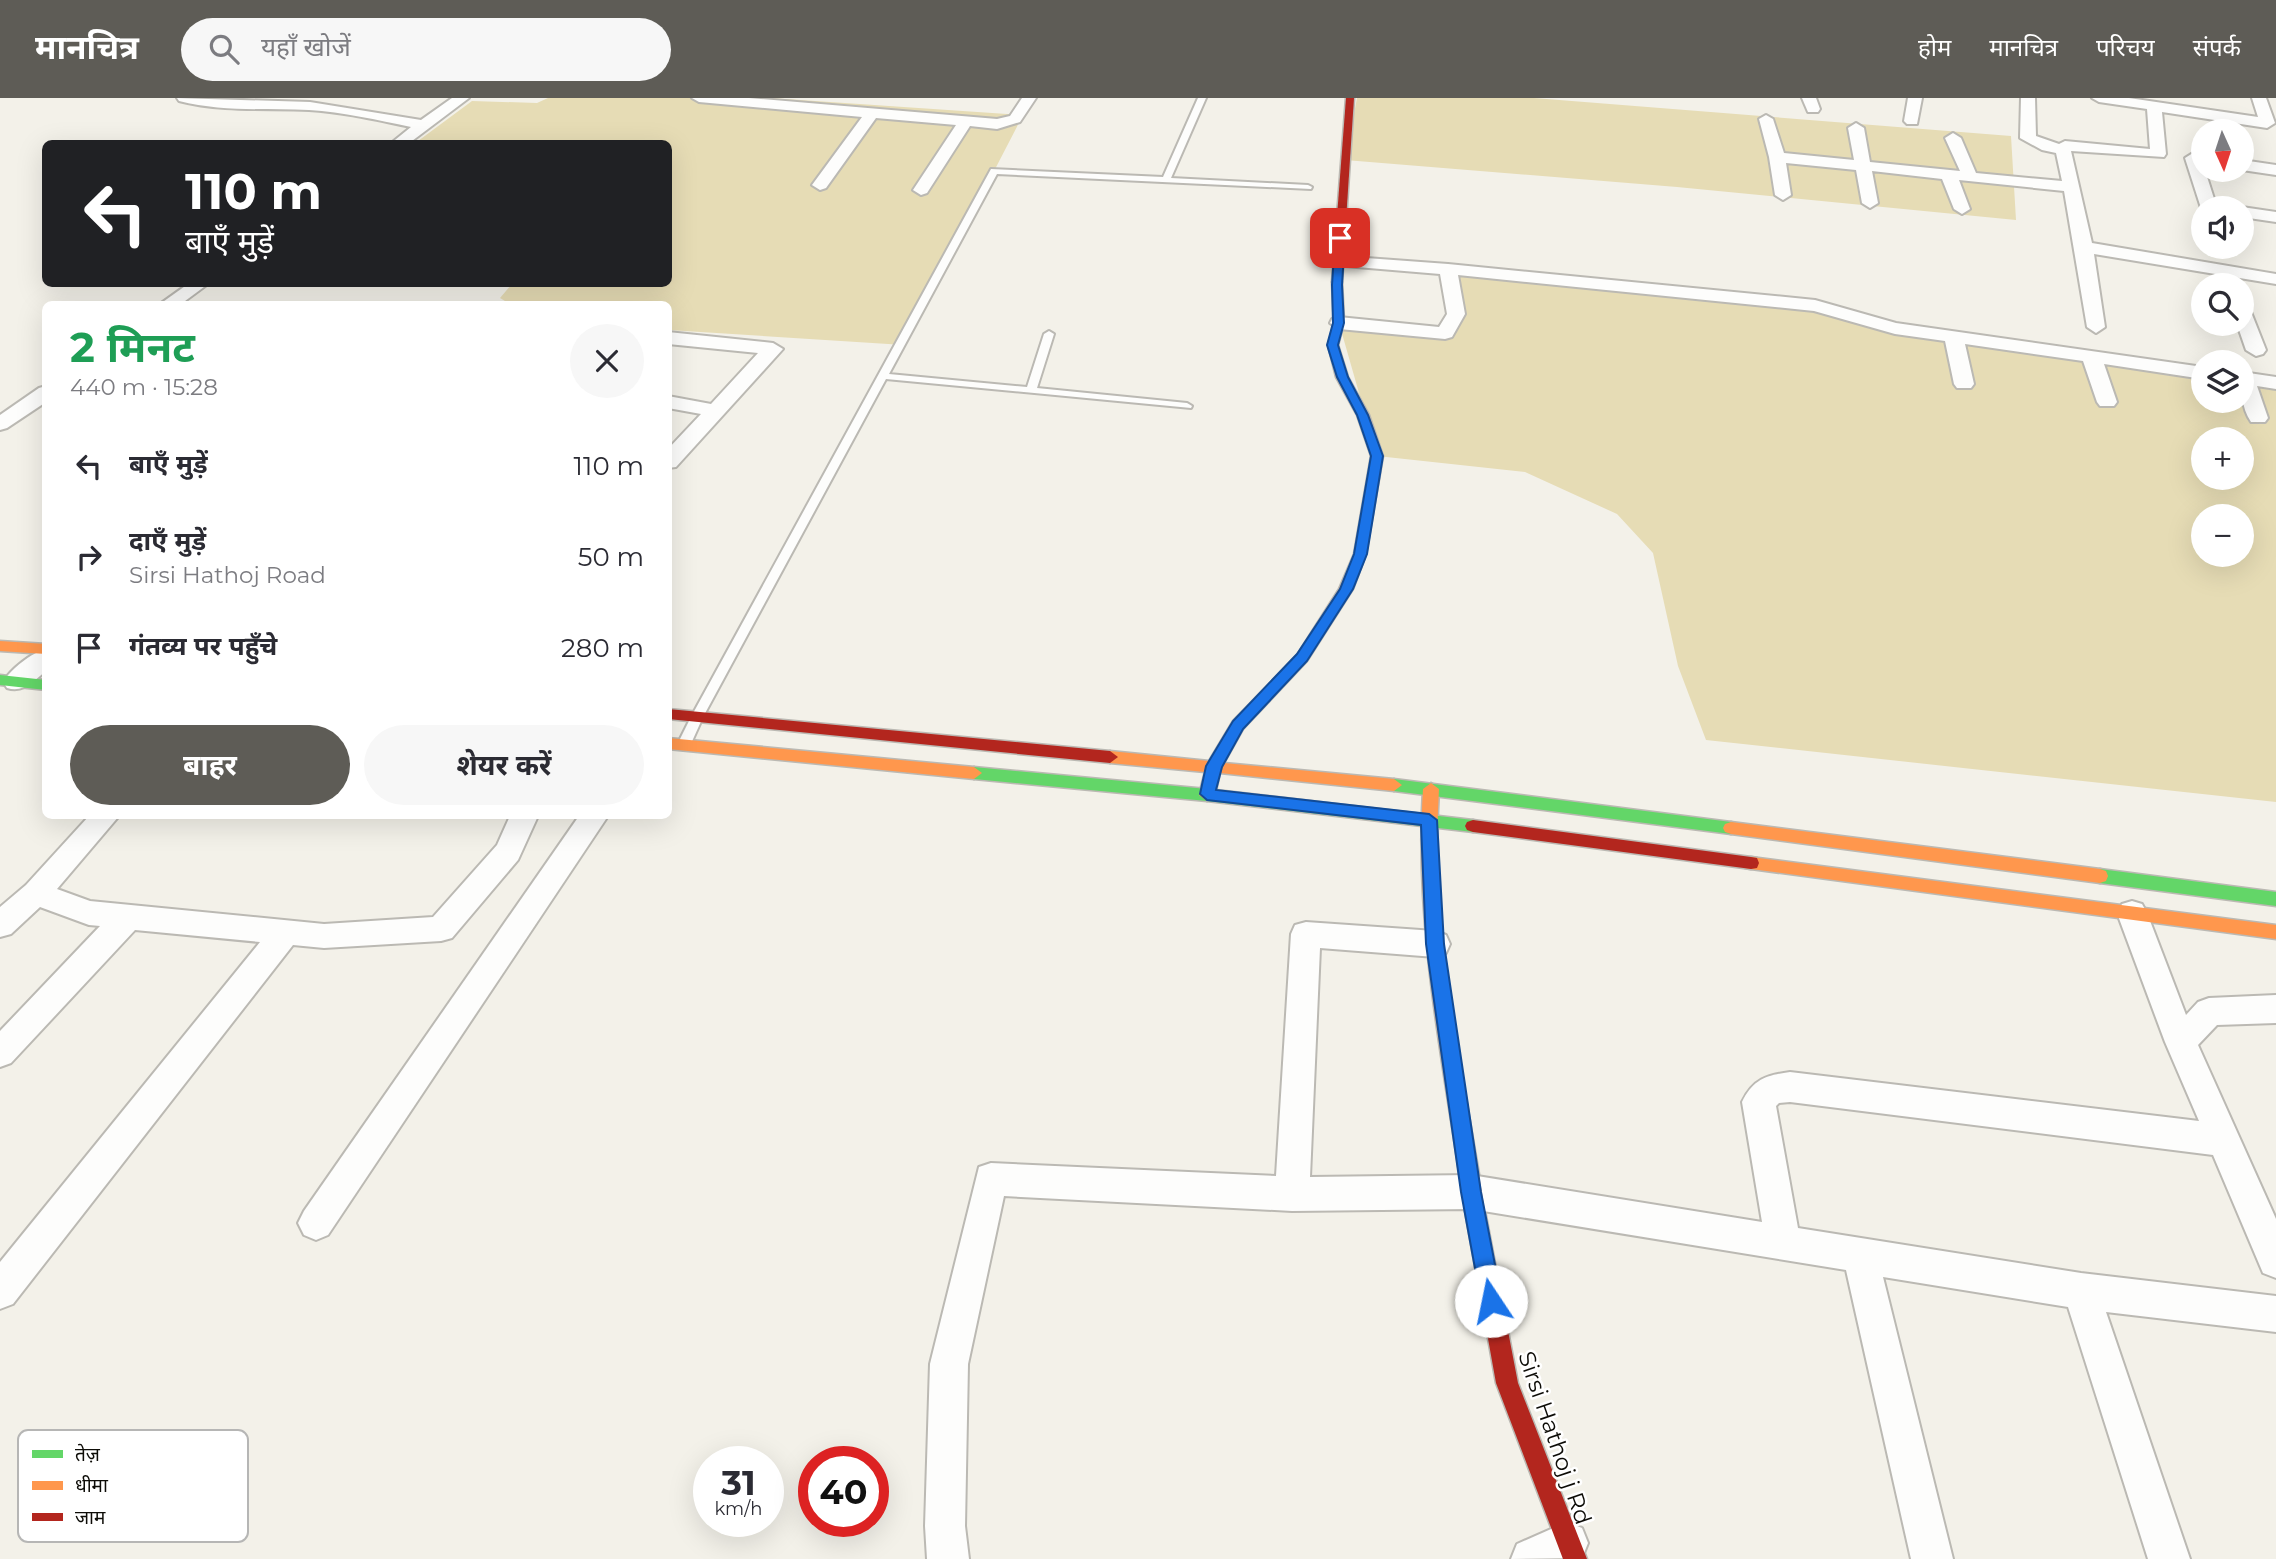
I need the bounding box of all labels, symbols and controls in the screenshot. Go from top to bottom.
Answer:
search box [181,18,671,81]
text: मानचित्र [35,27,139,67]
icon: search [205,30,243,68]
text: यहाँ खोजें [261,31,351,63]
text: होम [1918,33,1951,62]
text: मानचित्र [1989,33,2058,62]
text: परिचय [2096,33,2155,62]
text: संपर्क [2193,33,2241,62]
north arrow [2191,119,2254,182]
map controls [2191,119,2254,567]
text: 110 m [185,162,322,221]
icon: left [70,168,161,259]
button: sound [2191,196,2254,259]
pin [1310,208,1370,268]
icon: arrive [1321,219,1359,257]
text: बाएँ मुड़ें [185,222,274,261]
button: search [2191,273,2254,336]
text: 2 मिनट [70,321,195,373]
button: close [570,324,644,398]
button: layers [2191,350,2254,413]
text: 440 m · 15:28 [70,373,218,401]
button: + [2191,427,2254,490]
icon: left [70,447,108,485]
text: बाएँ मुड़ें [129,448,208,480]
text: 110 m [574,450,644,482]
button: − [2191,504,2254,567]
text: दाएँ मुड़ें [129,525,206,557]
icon: right [70,538,108,576]
text: 50 m [578,541,644,573]
text: Sirsi Hathoj Road [129,561,326,589]
icon: arrive [70,629,108,667]
text: गंतव्य पर पहुँचे [129,630,277,662]
text: 280 m [561,632,644,664]
button: बाहर [70,725,350,805]
button: शेयर करें [364,725,644,805]
position arrow [1454,1264,1528,1338]
street label: Sirsi Hathoj j Rd [1512,1348,1598,1528]
legend [18,1430,248,1542]
text: तेज़ [75,1443,101,1466]
speed limit sign: 40 [798,1446,889,1537]
text: 31 [721,1461,756,1504]
text: धीमा [75,1474,109,1497]
text: km/h [714,1498,763,1520]
text: जाम [75,1506,106,1529]

